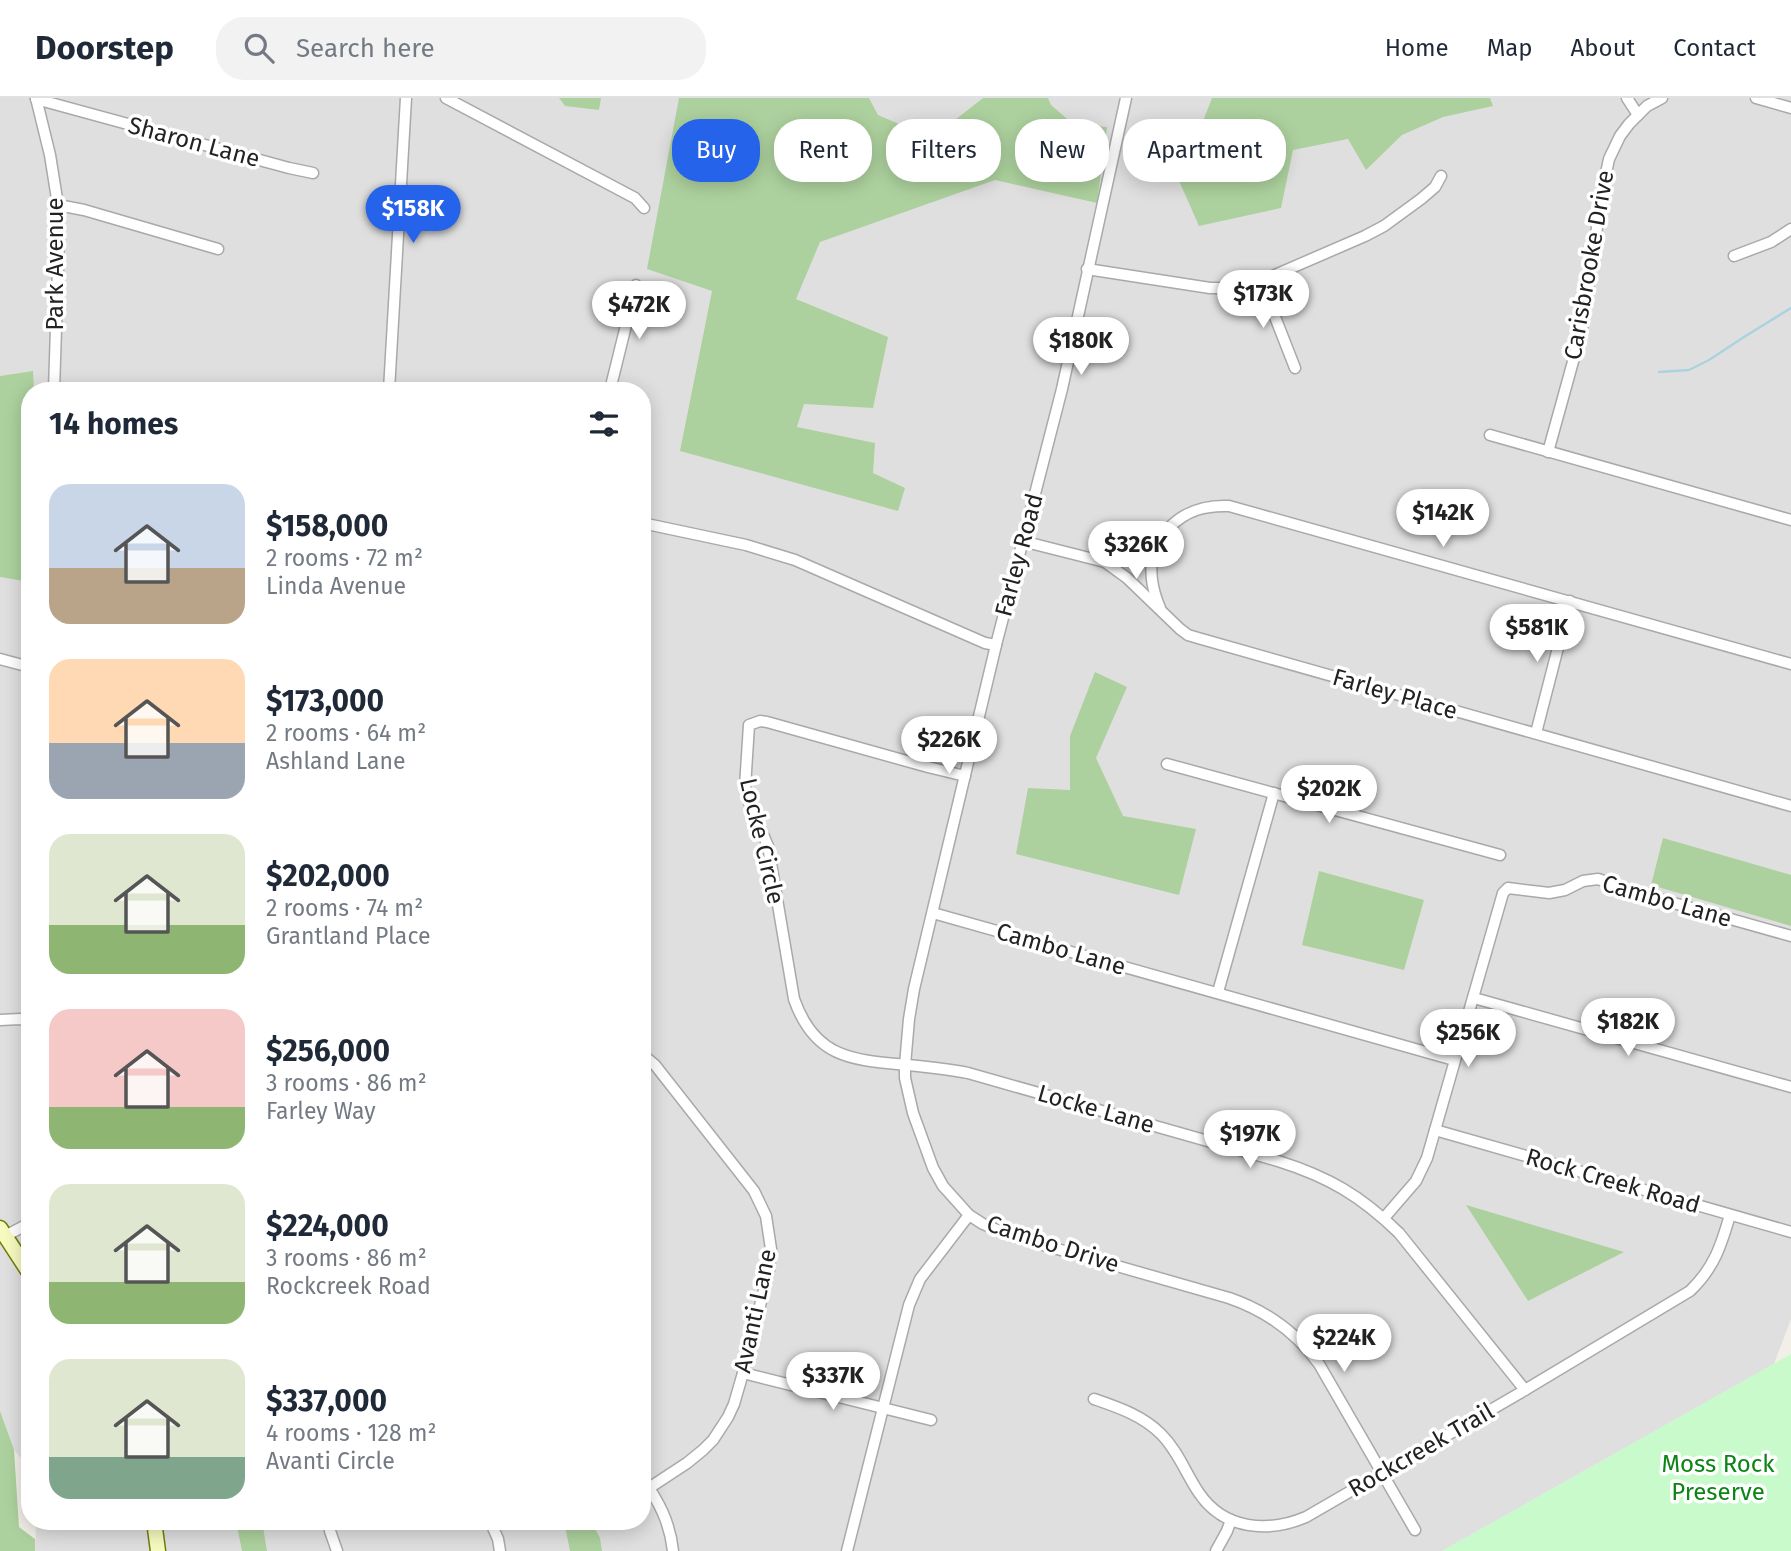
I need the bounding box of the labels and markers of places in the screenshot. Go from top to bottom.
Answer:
pin: $158K [364,186,462,245]
pin: $173K [1214,271,1312,330]
pin: $472K [590,282,688,341]
pin: $180K [1032,317,1130,377]
pin: $142K [1394,490,1492,549]
pin: $326K [1087,522,1185,581]
pin: $581K [1488,604,1586,664]
pin: $226K [900,716,998,776]
pin: $202K [1280,766,1378,825]
pin: $182K [1579,998,1677,1058]
pin: $256K [1419,1010,1517,1069]
pin: $197K [1201,1110,1299,1170]
pin: $224K [1295,1314,1393,1374]
pin: $337K [784,1352,882,1412]

